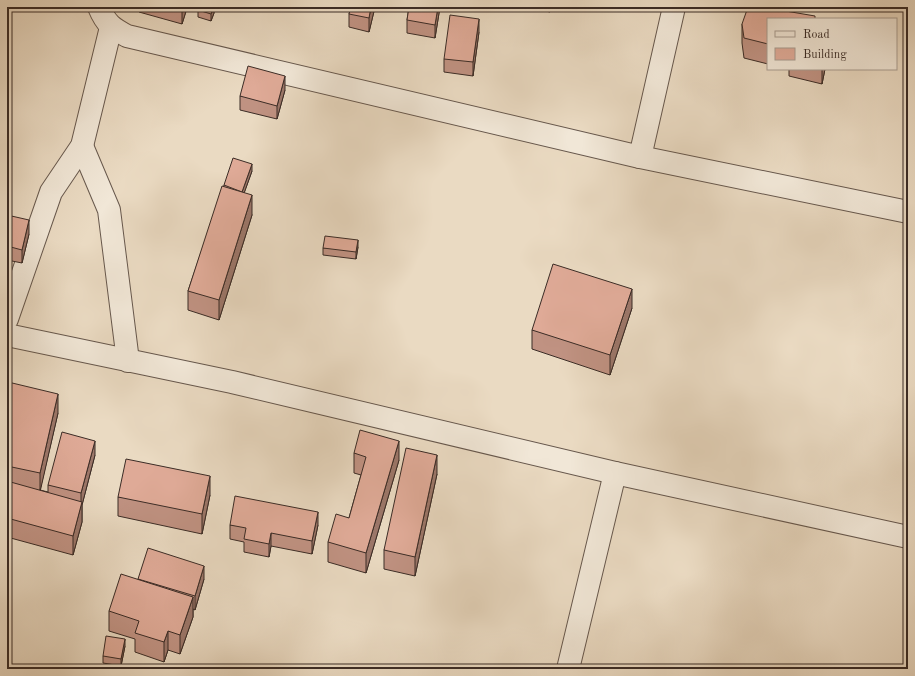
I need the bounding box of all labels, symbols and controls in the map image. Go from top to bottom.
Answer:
legend [767,18,897,70]
text: Road [803,29,830,41]
text: Building [803,49,847,61]

